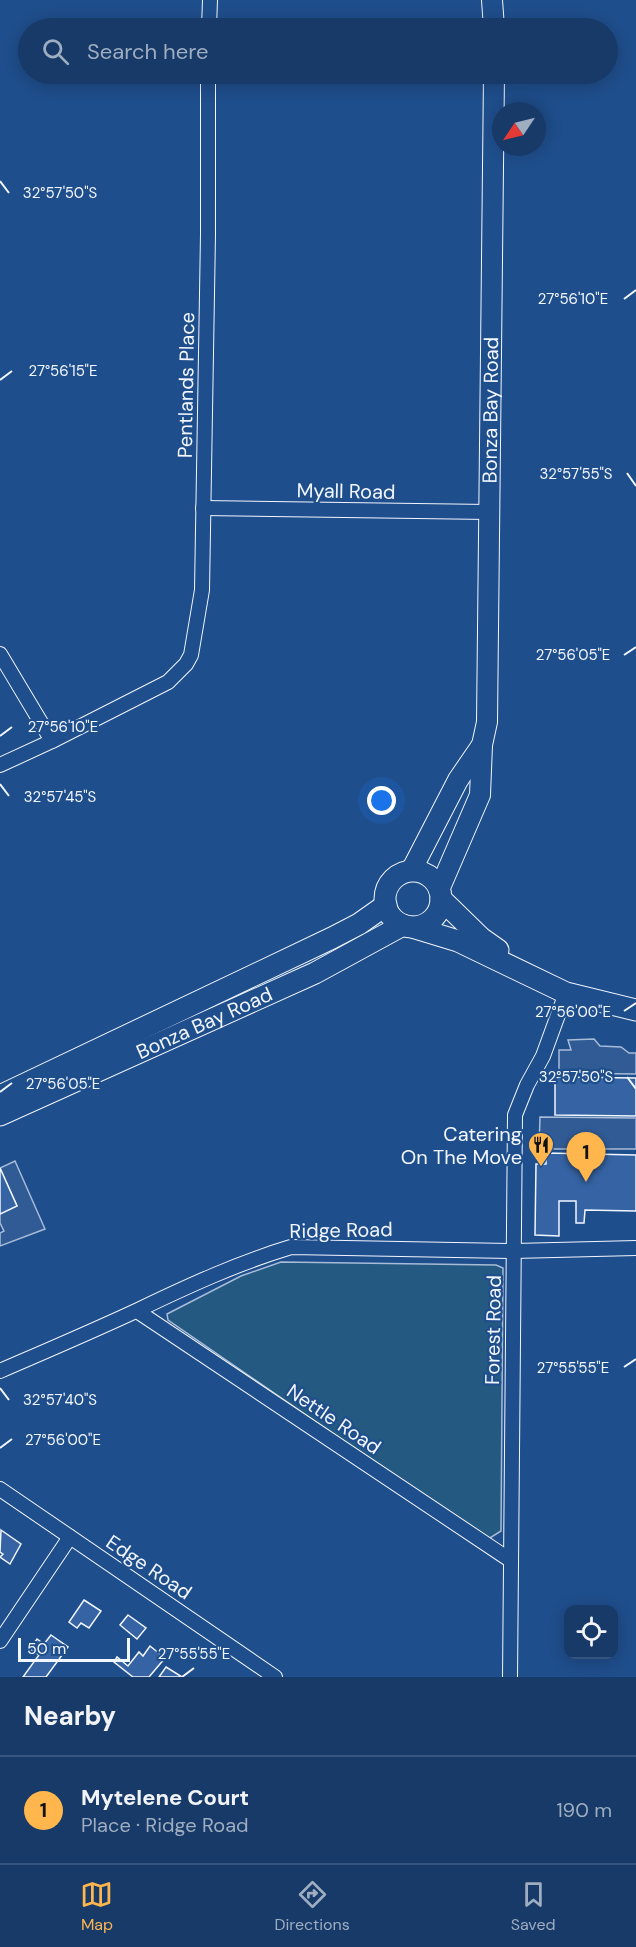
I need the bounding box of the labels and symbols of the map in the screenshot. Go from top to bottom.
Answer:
north arrow [492,102,546,156]
text: 32°57'50"S [23,183,98,203]
text: 27°56'10"E [538,289,608,309]
street label: Pentlands Place [172,312,200,458]
street label: Bonza Bay Road [477,337,504,483]
text: 27°56'15"E [29,361,97,381]
text: 32°57'55"S [539,464,613,484]
street label: Myall Road [296,477,396,505]
text: 27°56'05"E [536,645,610,665]
text: 27°56'10"E [28,717,98,737]
your location [367,786,396,815]
text: 32°57'45"S [24,787,97,807]
street label: Bonza Bay Road [132,981,276,1065]
text: 27°56'00"E [535,1002,611,1022]
text: 32°57'50"S [539,1067,614,1087]
text: 27°56'05"E [26,1074,100,1094]
place label: Catering On The Move [401,1121,522,1170]
restaurant icon: Catering On The Move [526,1130,556,1168]
pin: 1 [566,1132,606,1182]
street label: Ridge Road [289,1216,393,1244]
street label: Forest Road [479,1275,507,1385]
text: 27°55'55"E [537,1358,609,1378]
street label: Nettle Road [282,1378,386,1460]
text: 32°57'40"S [23,1390,97,1410]
text: 27°56'00"E [25,1430,101,1450]
street label: Edge Road [101,1529,197,1605]
scale bar [18,1635,130,1662]
text: 27°55'55"E [158,1644,230,1664]

